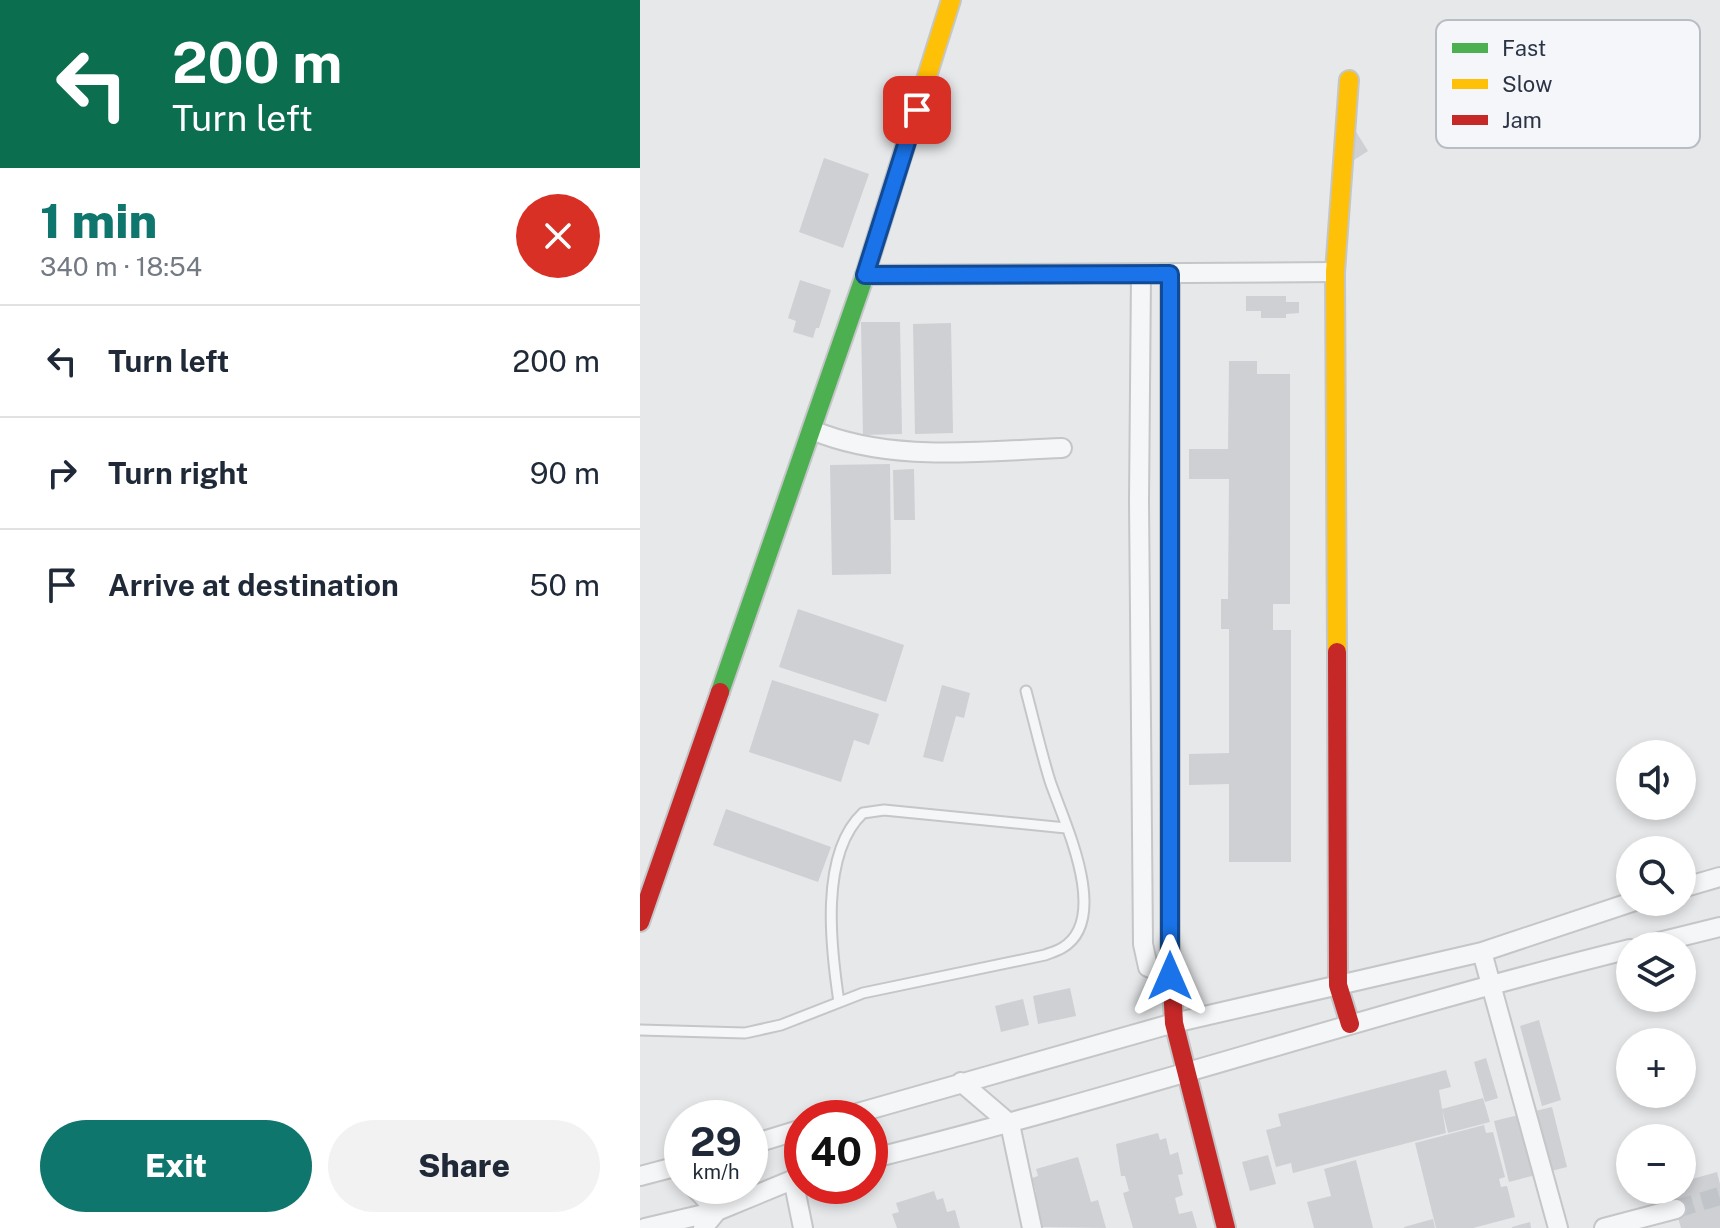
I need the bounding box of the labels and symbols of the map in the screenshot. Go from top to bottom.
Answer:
legend [1436,20,1700,148]
text: Fast [1502,35,1546,61]
text: Slow [1502,71,1552,97]
pin [883,76,951,144]
text: Jam [1502,107,1542,133]
position arrow [1128,934,1212,1018]
speed limit sign: 40 [784,1100,888,1204]

